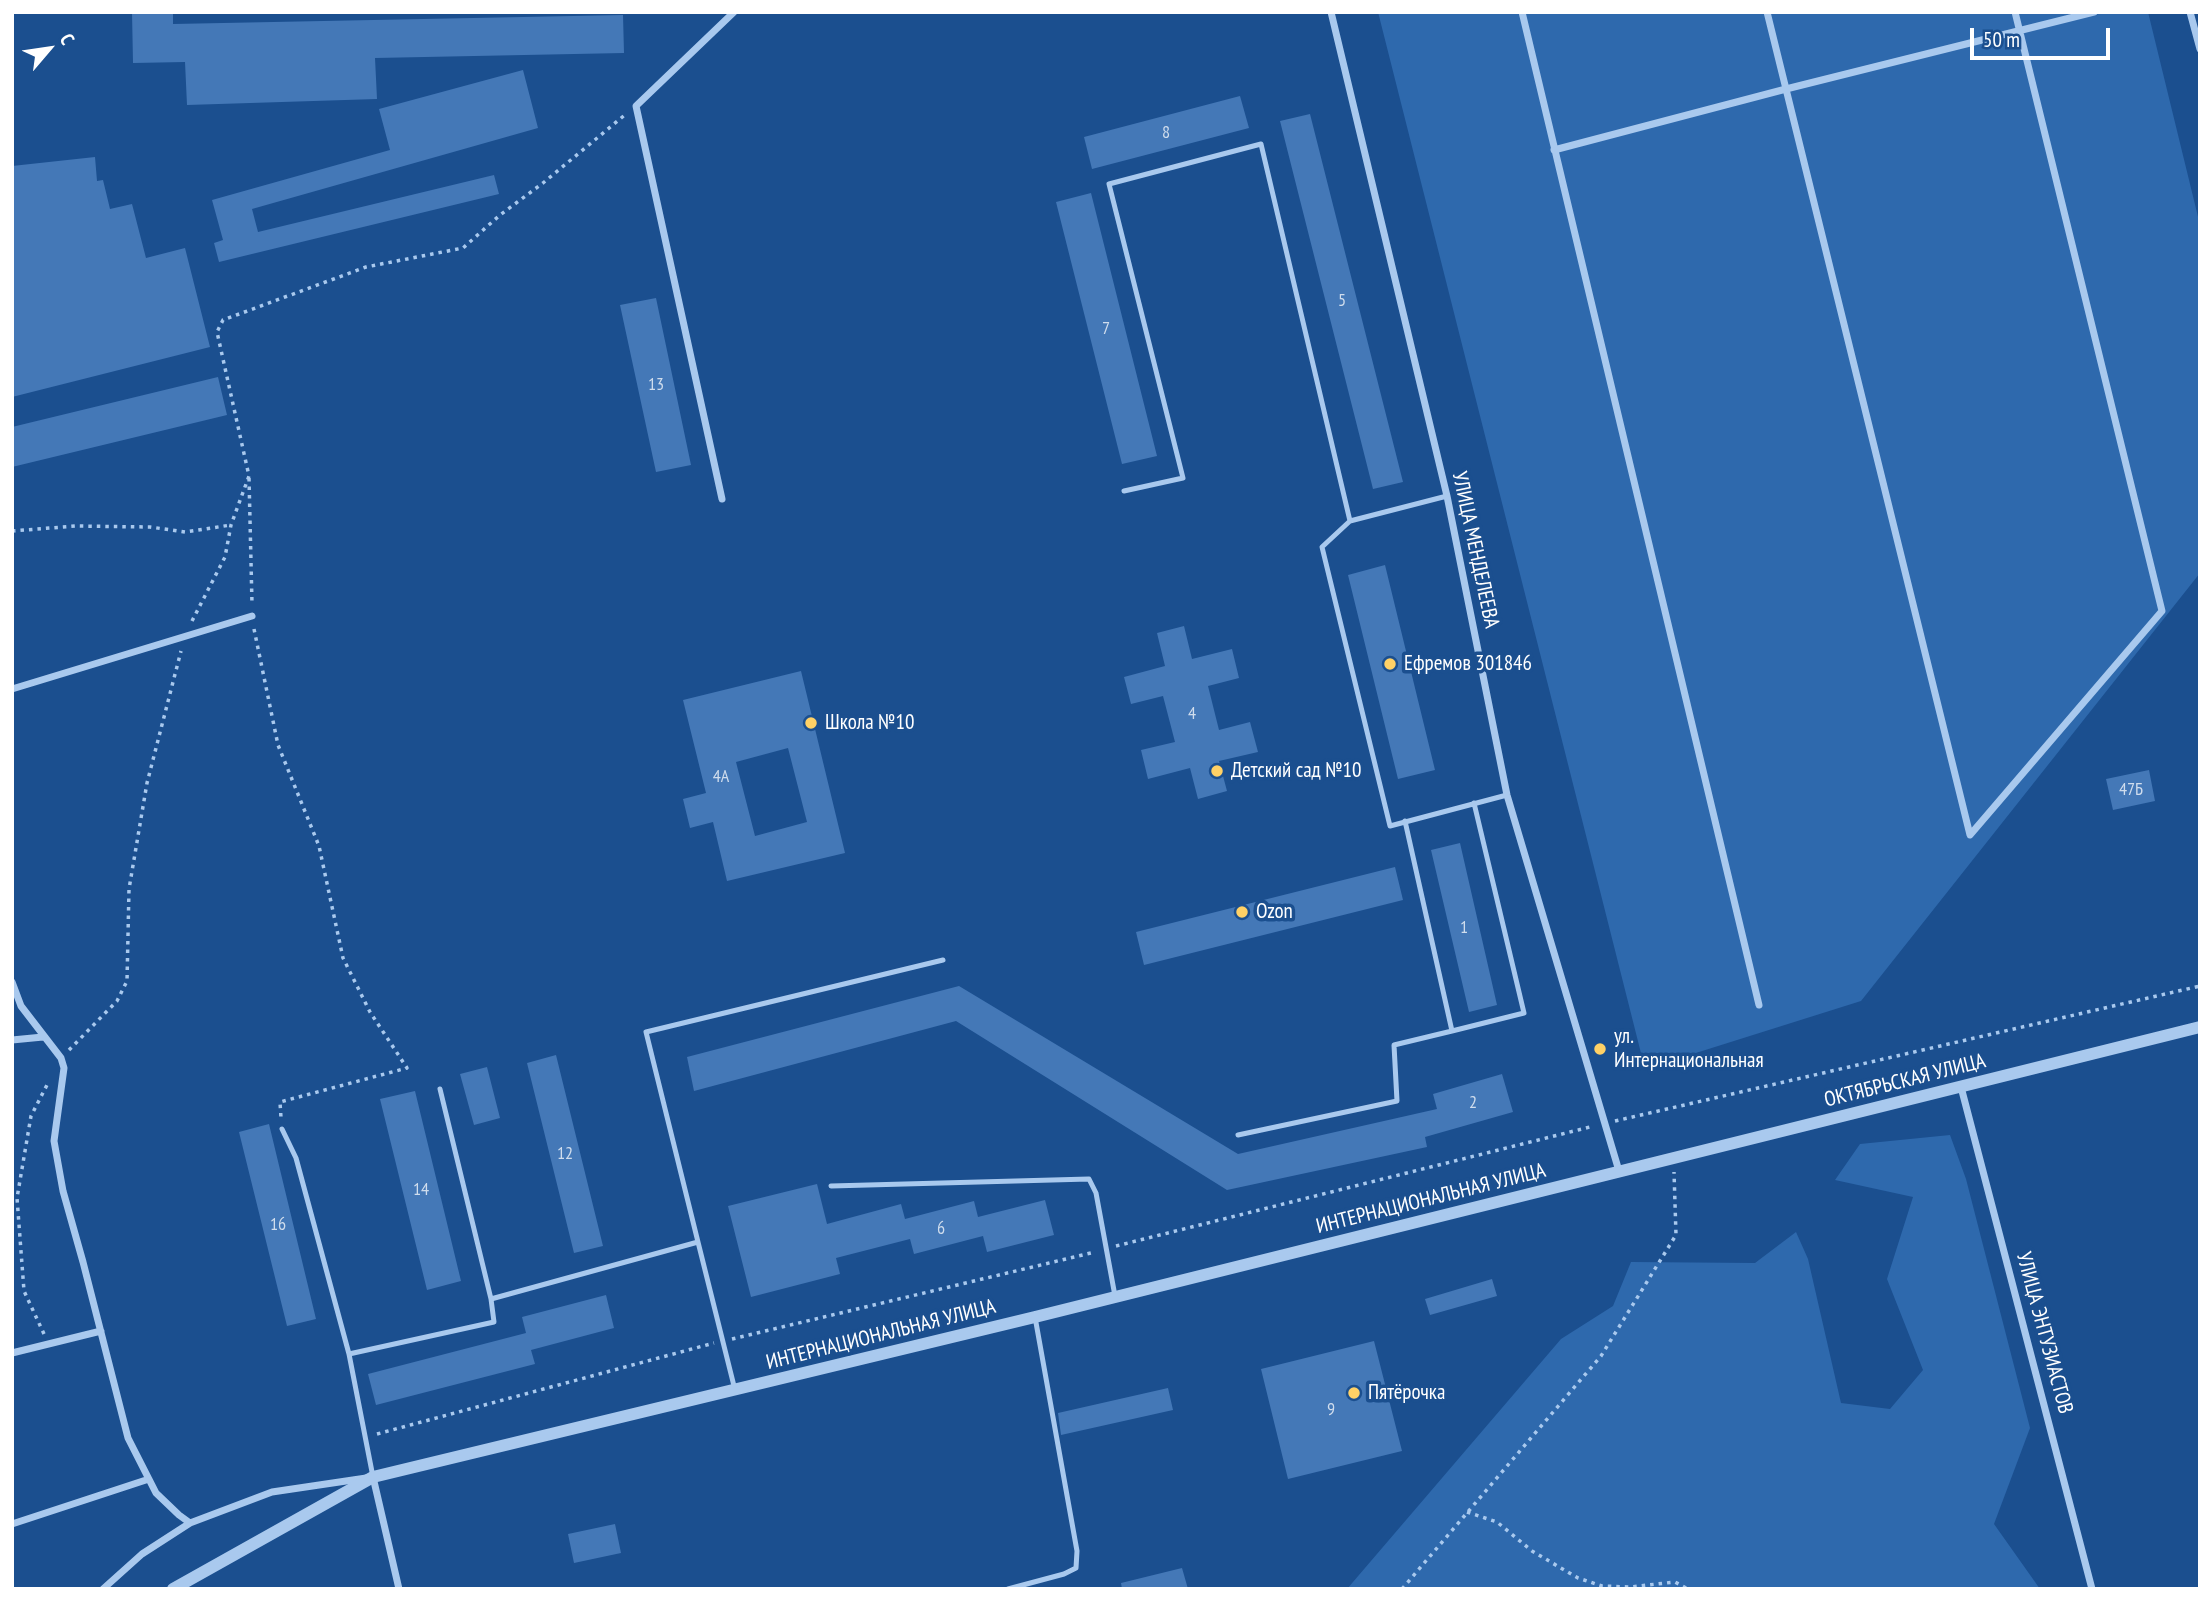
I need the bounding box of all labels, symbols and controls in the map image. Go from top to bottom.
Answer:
north arrow [14,14,84,84]
scale bar [1974,14,2114,58]
text: 50 m [1983,26,2020,53]
text: С [55,29,80,48]
house number: 8 [1162,122,1170,144]
house number: 5 [1338,290,1346,312]
house number: 7 [1102,318,1110,340]
house number: 13 [648,374,664,396]
street label: УЛИЦА МЕНДЕЛЕЕВА [1446,469,1504,631]
place label: Ефремов 301846 [1404,651,1532,677]
marker: Ефремов 301846 [1382,656,1398,672]
house number: 4 [1188,703,1196,725]
place label: Школа №10 [825,710,914,736]
marker: Школа №10 [803,715,819,731]
place label: Детский сад №10 [1231,758,1361,784]
marker: Детский сад №10 [1209,763,1225,779]
house number: 4А [713,766,729,788]
house number: 47Б [2119,779,2143,801]
place label: Ozon [1256,899,1293,925]
marker: Ozon [1234,904,1250,920]
house number: 1 [1460,917,1468,939]
place label: ул. Интернациональная [1614,1024,1764,1074]
marker: ул. Интернациональная [1592,1041,1608,1057]
street label: ОКТЯБРЬСКАЯ УЛИЦА [1822,1049,1988,1113]
house number: 2 [1469,1092,1477,1114]
house number: 12 [557,1143,573,1165]
street label: ИНТЕРНАЦИОНАЛЬНАЯ УЛИЦА [1314,1158,1548,1240]
house number: 14 [413,1179,429,1201]
house number: 16 [270,1214,286,1236]
house number: 6 [937,1218,945,1240]
street label: УЛИЦА ЭНТУЗИАСТОВ [2010,1249,2078,1417]
street label: ИНТЕРНАЦИОНАЛЬНАЯ УЛИЦА [764,1294,998,1376]
place label: Пятёрочка [1368,1380,1445,1406]
marker: Пятёрочка [1346,1385,1362,1401]
house number: 9 [1327,1399,1335,1421]

